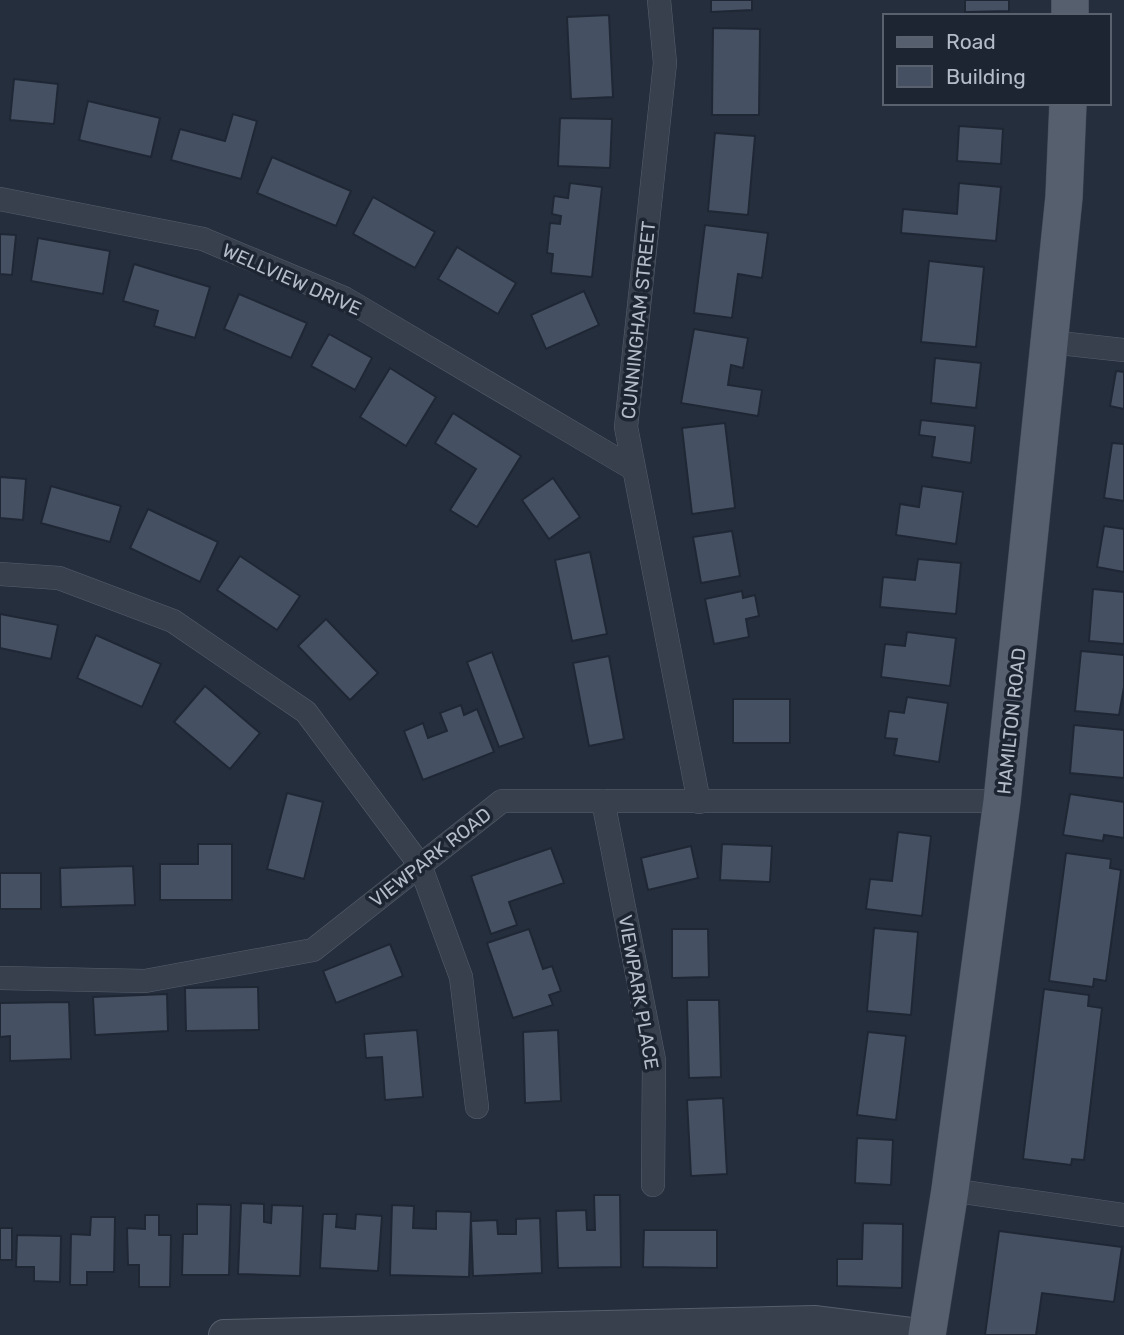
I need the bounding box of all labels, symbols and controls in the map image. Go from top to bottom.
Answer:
legend [883,14,1110,105]
text: Road [946,29,996,54]
text: Building [946,64,1026,89]
street label: CUNNINGHAM STREET [617,220,660,420]
street label: WELLVIEW DRIVE [219,239,365,320]
street label: HAMILTON ROAD [992,647,1031,796]
street label: VIEWPARK ROAD [365,803,496,912]
street label: VIEWPARK PLACE [614,913,663,1071]

